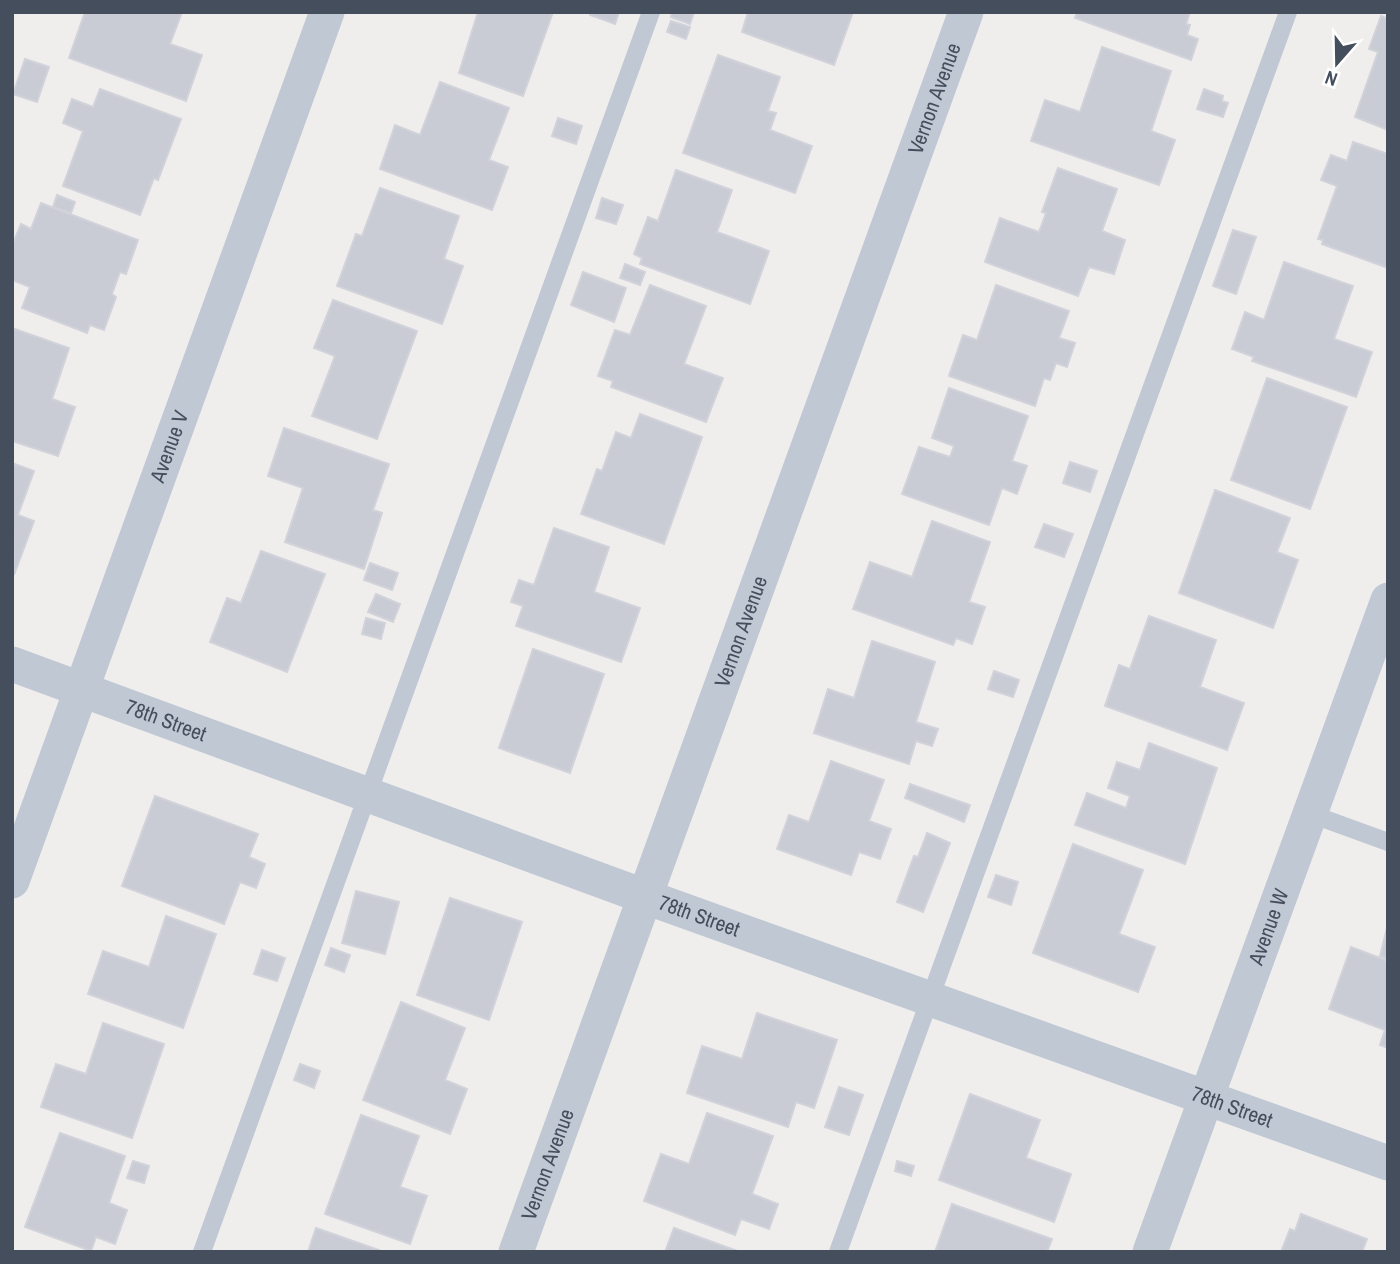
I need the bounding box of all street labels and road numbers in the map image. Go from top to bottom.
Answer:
street label: Vernon Avenue [901,39,968,158]
street label: Avenue V [142,406,195,487]
street label: Vernon Avenue [707,572,774,691]
street label: 78th Street [122,692,211,748]
street label: Avenue W [1241,884,1296,970]
street label: 78th Street [655,888,744,944]
street label: 78th Street [1188,1079,1277,1135]
street label: Vernon Avenue [514,1105,581,1224]

